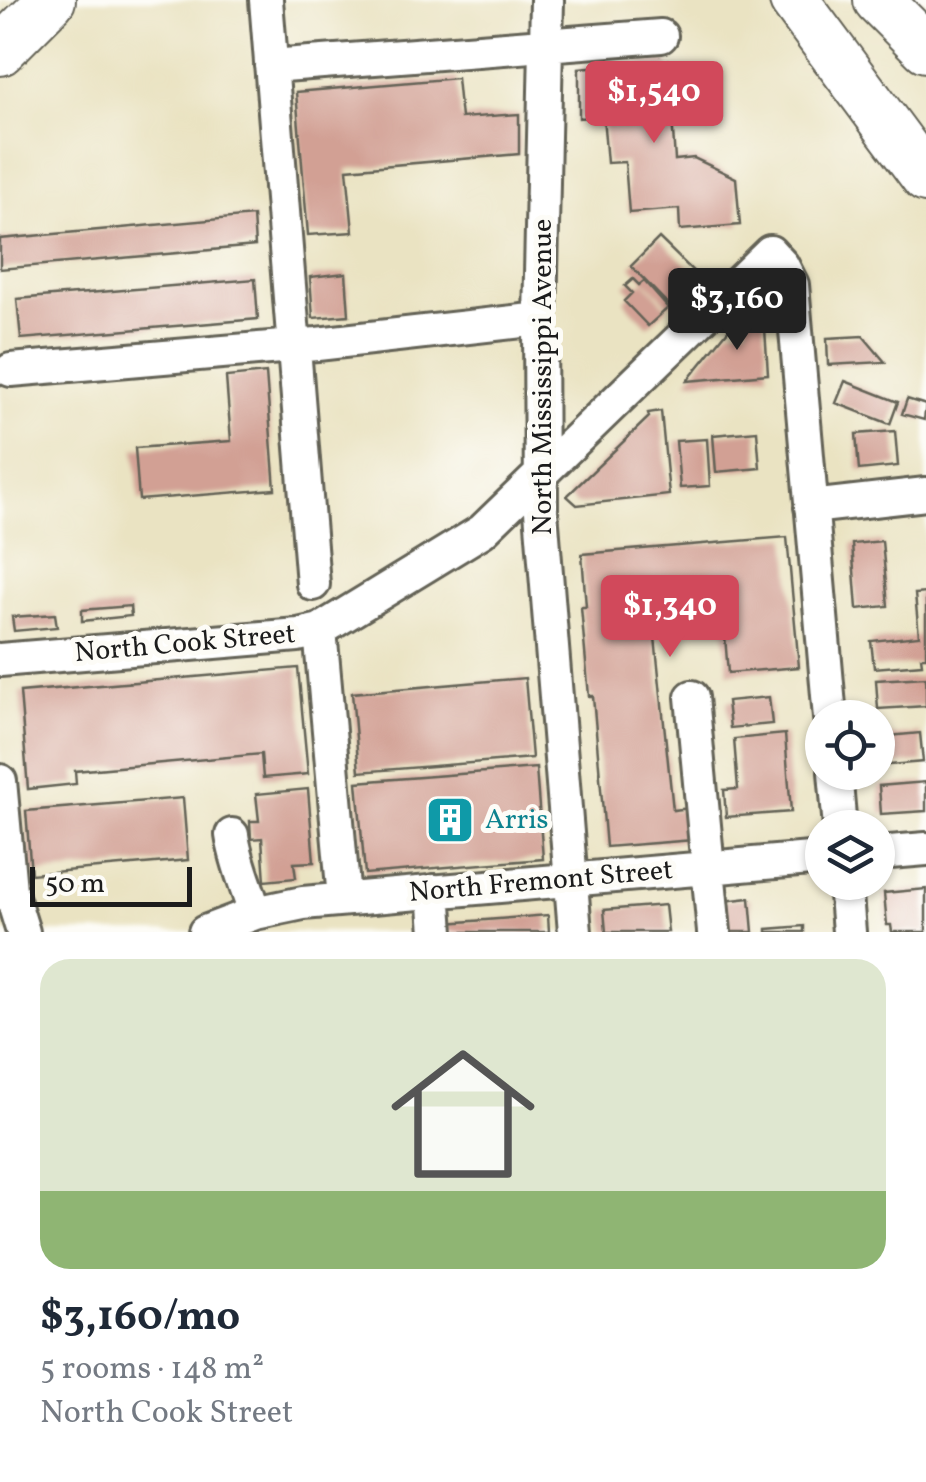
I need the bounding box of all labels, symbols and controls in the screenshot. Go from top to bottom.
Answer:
pin: $1,540 [573,61,735,146]
text: $1,540 [607,71,701,115]
street label: North Mississippi Avenue [524,219,563,535]
pin: $3,160 [656,268,818,353]
text: $3,160 [690,278,784,322]
pin: $1,340 [589,575,751,660]
text: $1,340 [623,585,717,629]
street label: North Cook Street [73,615,297,673]
map controls [805,700,895,900]
button: locate [805,700,895,790]
building icon: Arris [424,794,476,846]
place label: Arris [485,801,549,840]
button: layers [805,810,895,900]
street label: North Fremont Street [407,851,675,913]
scale bar [30,862,192,906]
text: 50 m [45,865,105,904]
icon: home [373,1024,553,1204]
text: $3,160/mo [40,1289,240,1348]
text: 5 rooms · 148 m² [40,1348,264,1392]
text: North Cook Street [40,1392,293,1436]

